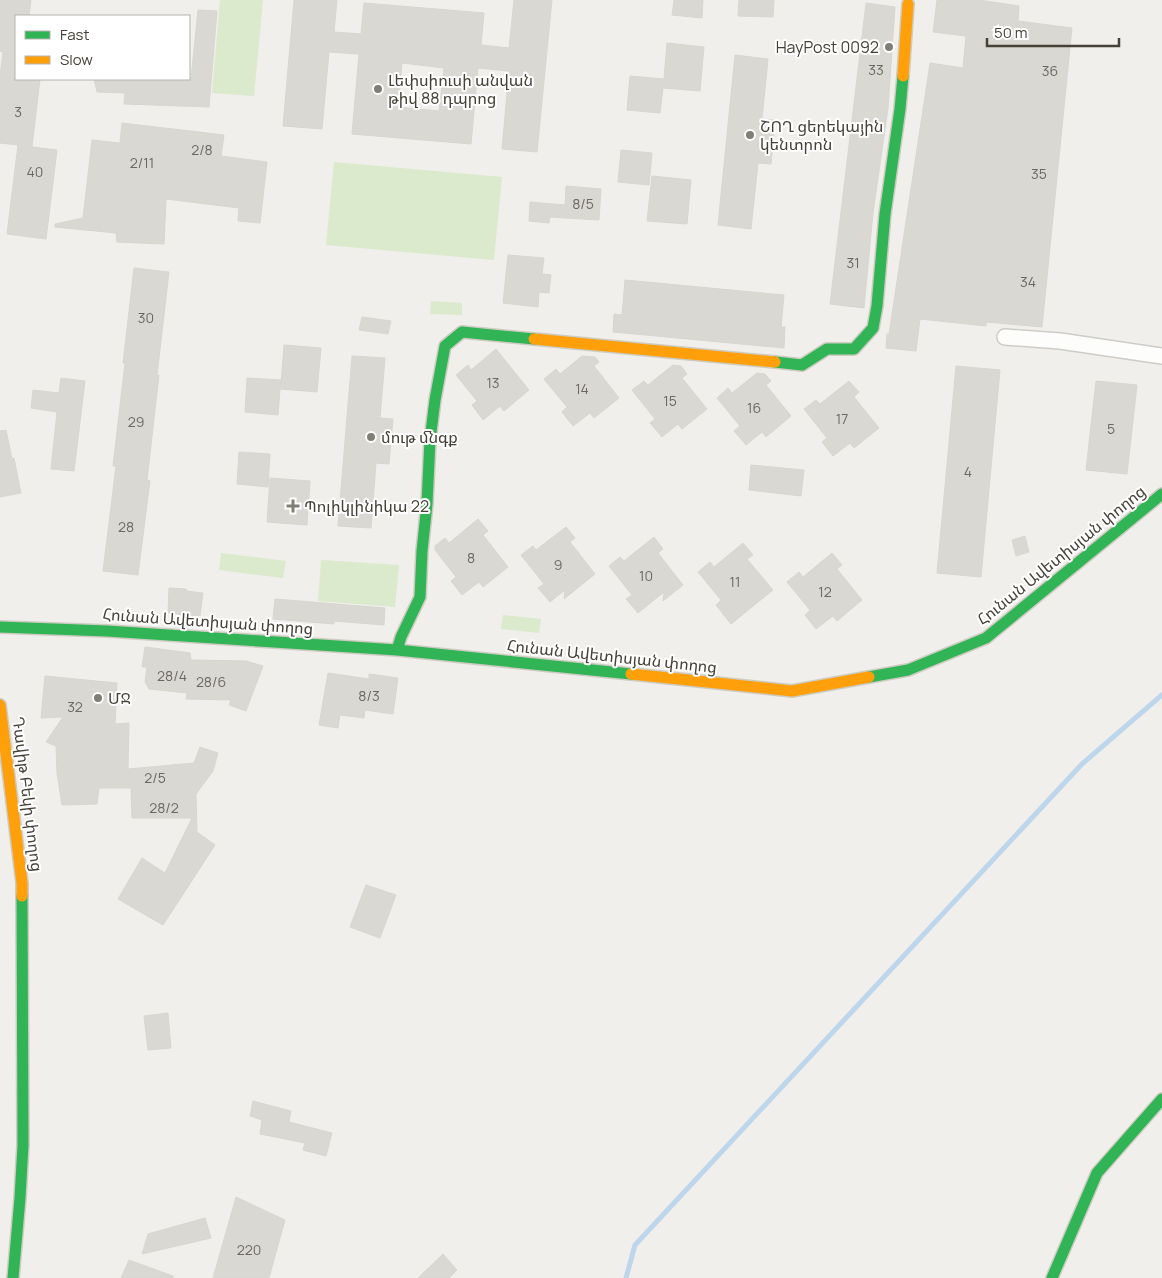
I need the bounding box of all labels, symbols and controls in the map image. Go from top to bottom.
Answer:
legend [15,15,190,80]
scale bar [987,15,1120,47]
text: 50 m [994,22,1028,43]
text: Fast [60,24,89,45]
place label: HayPost 0092 [776,36,879,58]
marker: HayPost 0092 [883,41,895,53]
text: Slow [60,49,93,70]
house number: 33 [868,60,884,79]
house number: 36 [1042,61,1058,80]
place label: Լեփսիուսի անվան թիվ 88 դպրոց [388,69,533,109]
marker: Լեփսիուսի անվան թիվ 88 դպրոց [372,83,384,95]
house number: 3 [14,102,22,121]
place label: ՇՈՂ ցերեկային կենտրոն [760,115,883,155]
marker: ՇՈՂ ցերեկային կենտրոն [744,129,756,141]
house number: 2/8 [191,140,213,159]
house number: 2/11 [130,153,154,172]
house number: 40 [27,162,43,181]
house number: 35 [1031,164,1047,183]
house number: 8/5 [572,194,594,213]
house number: 31 [846,253,860,272]
house number: 34 [1020,272,1036,291]
house number: 30 [138,308,154,327]
house number: 13 [486,373,500,392]
house number: 14 [575,379,589,398]
house number: 15 [663,391,677,410]
house number: 16 [747,398,761,417]
house number: 17 [836,409,848,428]
house number: 29 [128,412,144,431]
house number: 5 [1107,419,1115,438]
place label: մութ մնգք [381,426,458,448]
marker: մութ մնգք [365,431,377,443]
house number: 4 [964,462,972,481]
street label: Հունան Ավետիսյան փողոց [972,480,1150,630]
place label: Պոլիկլինիկա 22 [304,495,429,517]
marker: Պոլիկլինիկա 22 [286,499,300,513]
house number: 28 [118,517,134,536]
house number: 8 [467,548,475,567]
house number: 9 [554,555,562,574]
house number: 10 [639,566,653,585]
house number: 11 [730,572,740,591]
house number: 12 [818,582,832,601]
street label: Հունան Ավետիսյան փողոց [102,603,314,639]
street label: Հունան Ավետիսյան փողոց [506,634,718,678]
house number: 28/4 [157,666,187,685]
house number: 28/6 [196,672,226,691]
house number: 8/3 [358,686,380,705]
place label: ՄՋ [108,687,131,709]
marker: ՄՋ [92,692,104,704]
house number: 32 [67,697,83,716]
street label: Դավիթ Բեկի փողոց [8,715,48,873]
house number: 2/5 [144,768,166,787]
house number: 28/2 [149,798,179,817]
house number: 220 [237,1240,261,1259]

